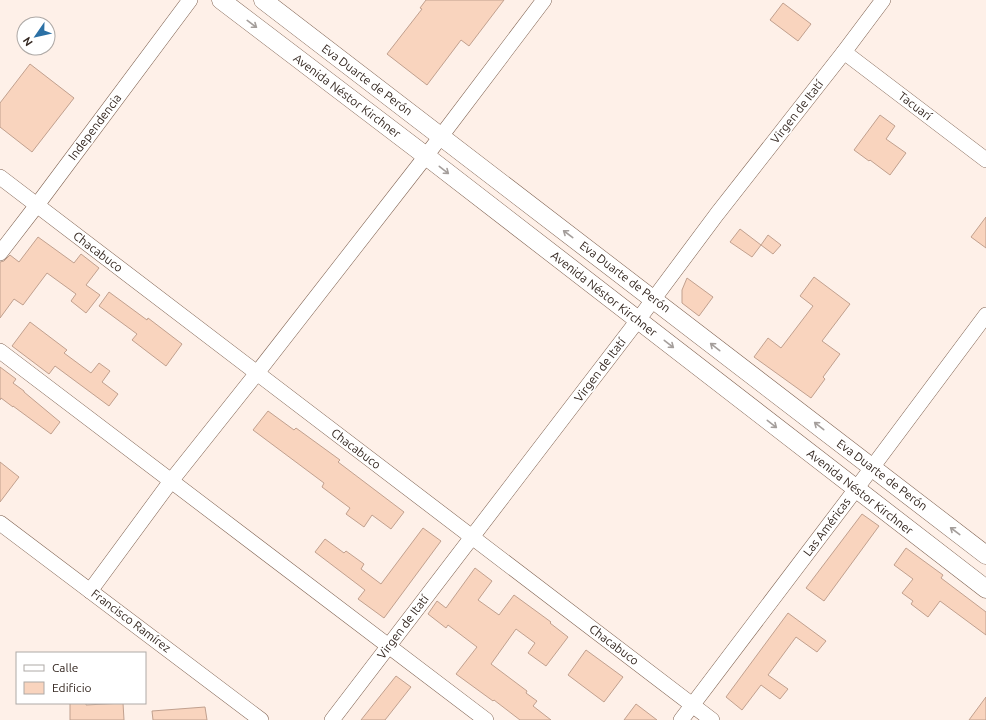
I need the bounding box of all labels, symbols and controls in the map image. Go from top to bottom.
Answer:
north arrow [16,16,56,56]
one-way arrow [246,19,257,28]
text: N [20,35,35,48]
street label: Eva Duarte de Perón [320,41,415,118]
street label: Avenida Néstor Kirchner [291,51,404,140]
street label: Virgen de Itatí [768,77,826,146]
street label: Tacuarí [896,89,935,123]
street label: Independencia [66,91,124,162]
one-way arrow [439,166,450,175]
street label: Chacabuco [71,229,126,274]
one-way arrow [562,230,573,238]
street label: Eva Duarte de Perón [578,238,673,315]
street label: Avenida Néstor Kirchner [549,248,660,339]
street label: Virgen de Itatí [571,334,628,404]
one-way arrow [663,340,674,349]
one-way arrow [710,343,721,351]
one-way arrow [766,420,777,428]
one-way arrow [813,422,824,430]
street label: Chacabuco [329,426,384,471]
street label: Eva Duarte de Perón [835,436,930,513]
street label: Avenida Néstor Kirchner [805,446,916,537]
street label: Las Américas [801,495,853,558]
one-way arrow [950,527,961,535]
street label: Francisco Ramírez [89,586,174,655]
street label: Virgen de Itatí [374,591,431,661]
street label: Chacabuco [587,622,642,667]
legend [16,652,146,704]
text: Calle [52,661,78,674]
text: Edificio [52,681,92,694]

